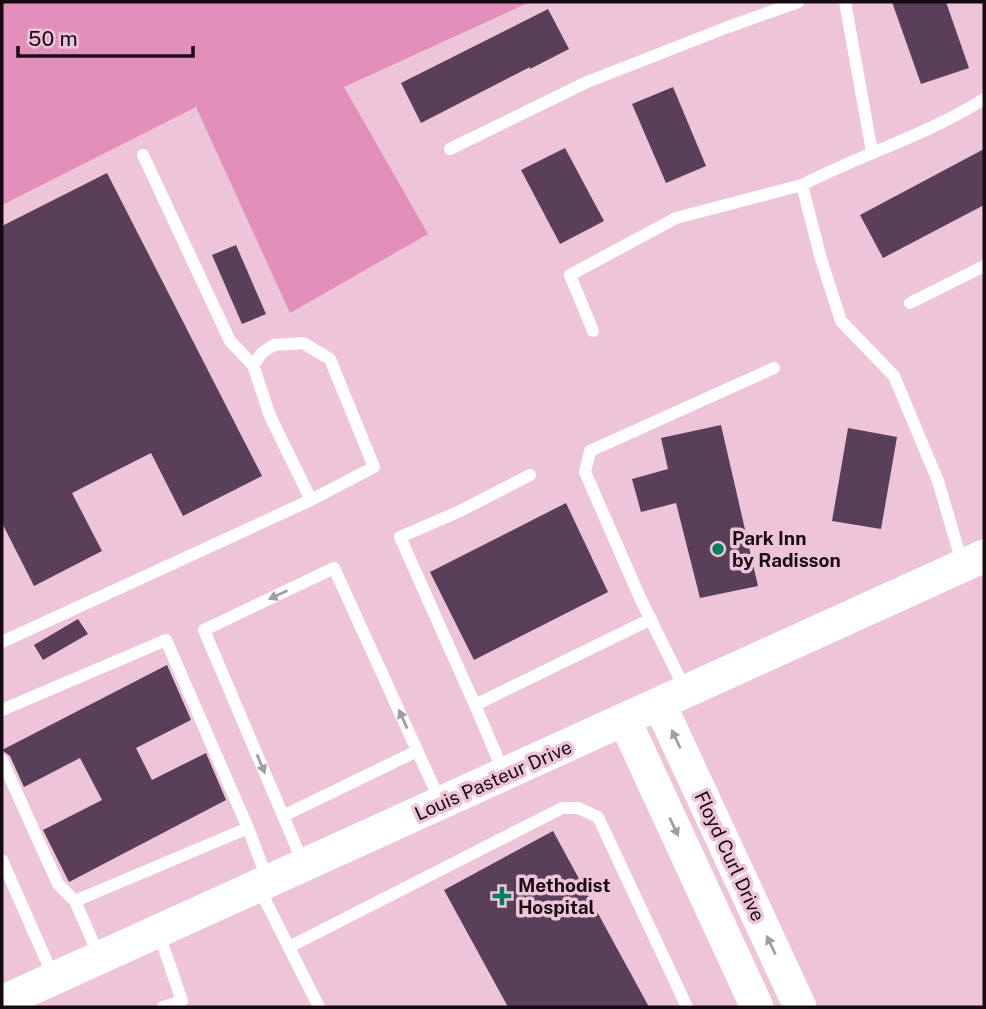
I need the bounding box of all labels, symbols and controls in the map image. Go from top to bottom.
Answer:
scale bar [18,14,192,58]
text: 50 m [28,26,78,51]
place label: Park Inn by Radisson [732,527,841,571]
marker: Park Inn by Radisson [710,541,726,557]
one-way arrow [268,589,288,601]
one-way arrow [397,709,409,729]
one-way arrow [670,729,682,749]
street label: Louis Pasteur Drive [411,735,575,825]
one-way arrow [255,754,267,774]
street label: Floyd Curl Drive [690,788,770,924]
one-way arrow [668,817,680,837]
place label: Methodist Hospital [518,874,611,918]
marker: Methodist Hospital [492,886,512,906]
one-way arrow [765,935,777,955]

